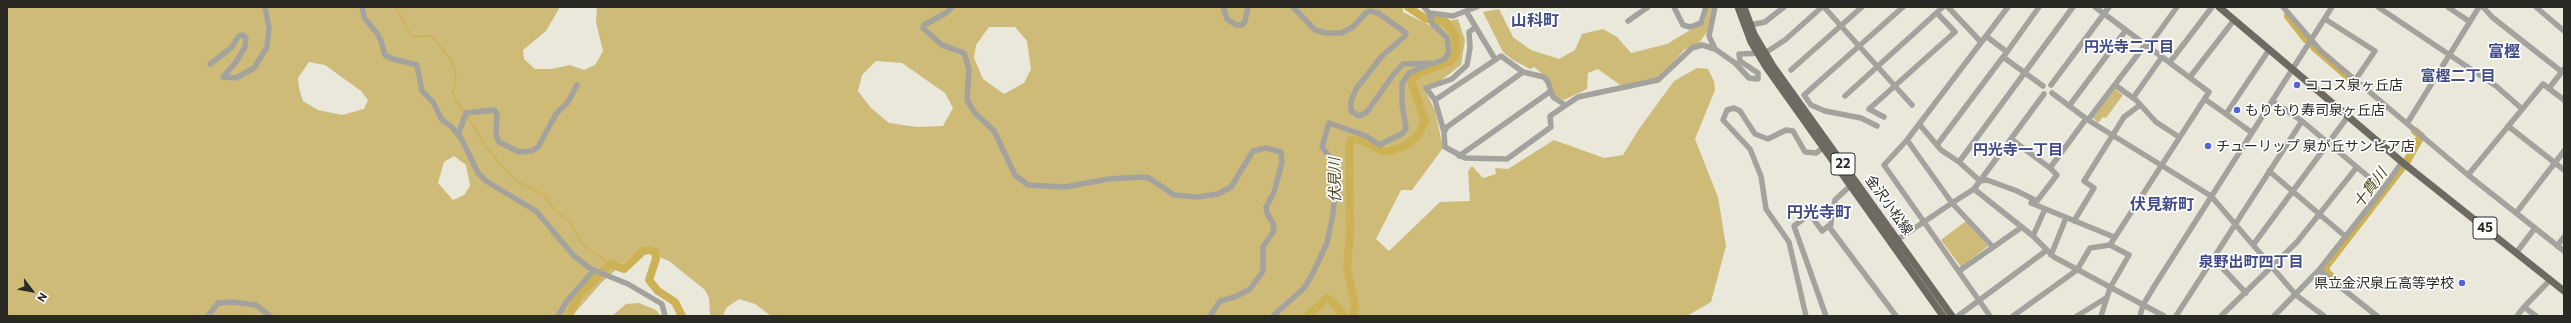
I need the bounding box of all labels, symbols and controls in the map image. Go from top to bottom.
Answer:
district label: 山科町 [1511,11,1559,31]
district label: 円光寺二丁目 [2084,38,2174,56]
district label: 富樫 [2488,42,2520,62]
district label: 富樫二丁目 [2421,67,2495,85]
place label: ココス泉ヶ丘店 [2305,77,2403,93]
marker: ココス泉ヶ丘店 [2292,80,2302,90]
place label: もりもり寿司泉ヶ丘店 [2245,102,2385,118]
marker: もりもり寿司泉ヶ丘店 [2232,105,2242,115]
place label: チューリップ 泉が丘サンピア店 [2216,138,2415,154]
district label: 円光寺一丁目 [1973,141,2063,159]
marker: チューリップ 泉が丘サンピア店 [2203,141,2213,151]
road number: 22 [1831,153,1855,175]
water label: 伏見川 [1326,157,1344,203]
water label: 十貫川 [2349,165,2391,211]
street label: 金沢小松線 [1862,172,1916,238]
district label: 伏見新町 [2130,195,2194,215]
district label: 円光寺町 [1787,203,1851,223]
road number: 45 [2473,217,2497,239]
district label: 泉野出町四丁目 [2199,253,2303,271]
north arrow [12,271,52,311]
place label: 県立金沢泉丘高等学校 [2314,275,2454,291]
marker: 県立金沢泉丘高等学校 [2457,278,2467,288]
text: N [35,291,50,305]

